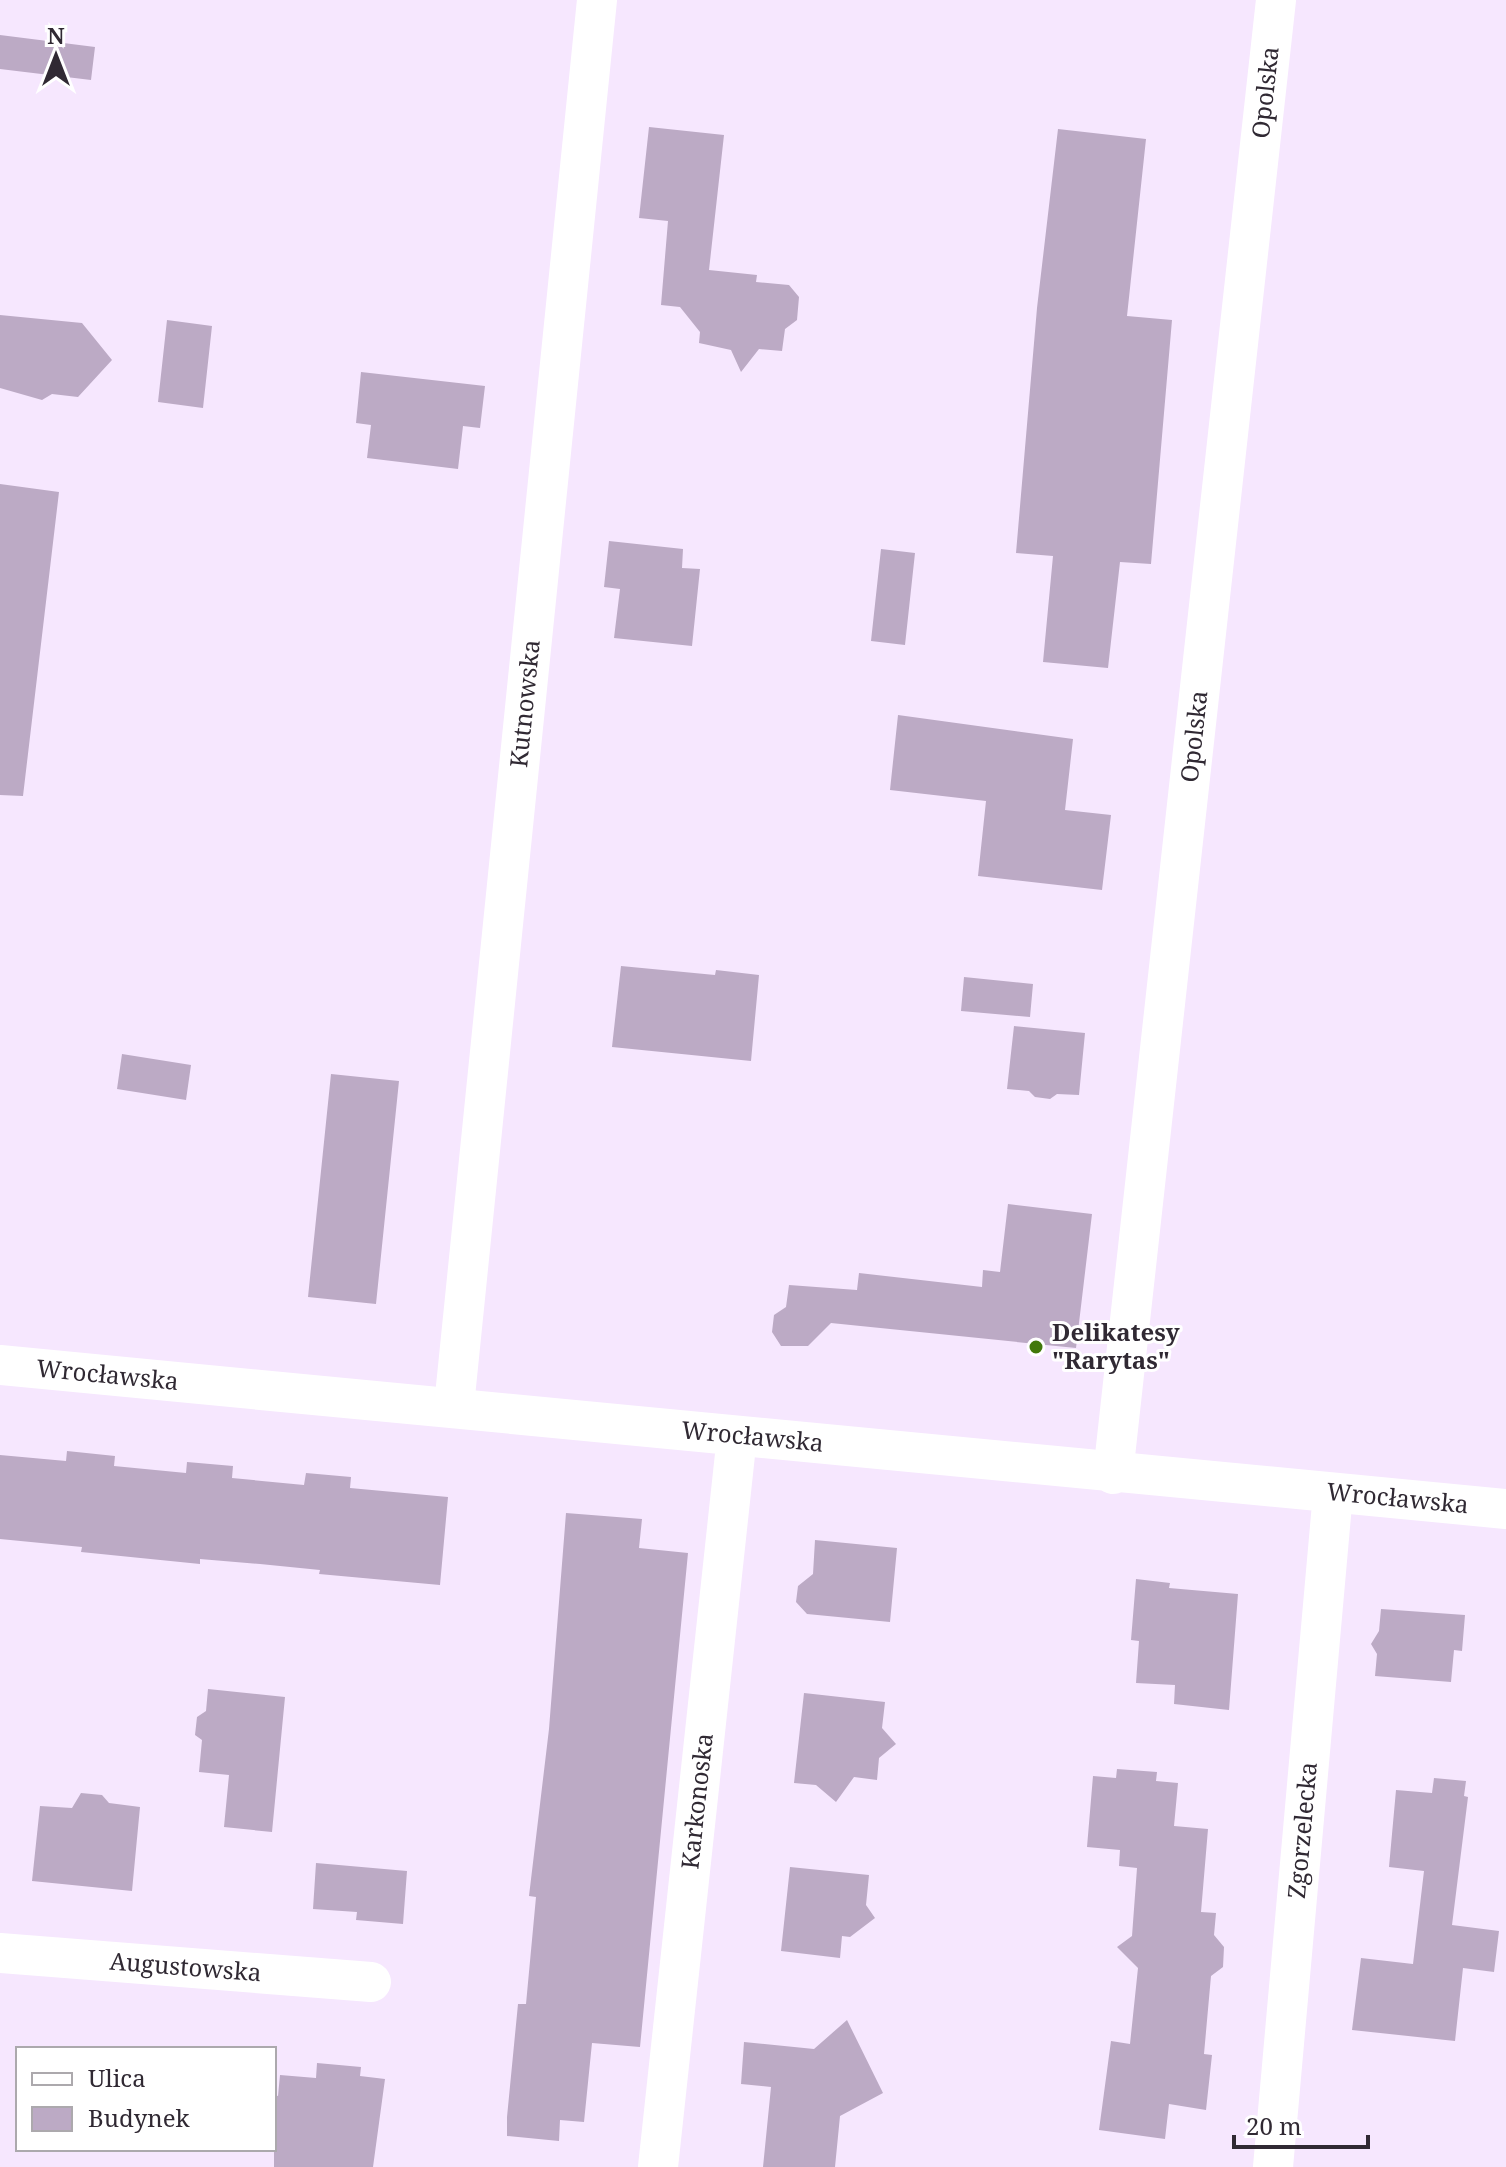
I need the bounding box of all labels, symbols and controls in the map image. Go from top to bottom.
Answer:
north arrow [16,16,96,96]
text: N [47,20,65,50]
street label: Opolska [1243,45,1286,140]
street label: Kutnowska [501,638,547,769]
street label: Opolska [1172,689,1215,784]
place label: Delikatesy "Rarytas" [1052,1315,1180,1376]
marker: Delikatesy "Rarytas" [1027,1338,1045,1356]
street label: Wrocławska [35,1351,180,1397]
street label: Wrocławska [680,1412,825,1459]
street label: Wrocławska [1325,1474,1470,1520]
street label: Karkonoska [672,1731,720,1871]
street label: Zgorzelecka [1279,1760,1324,1900]
street label: Augustowska [108,1944,263,1988]
legend [16,2047,276,2151]
text: Ulica [88,2061,146,2094]
scale bar [1234,2099,1368,2149]
text: Budynek [88,2101,191,2134]
text: 20 m [1246,2109,1302,2142]

